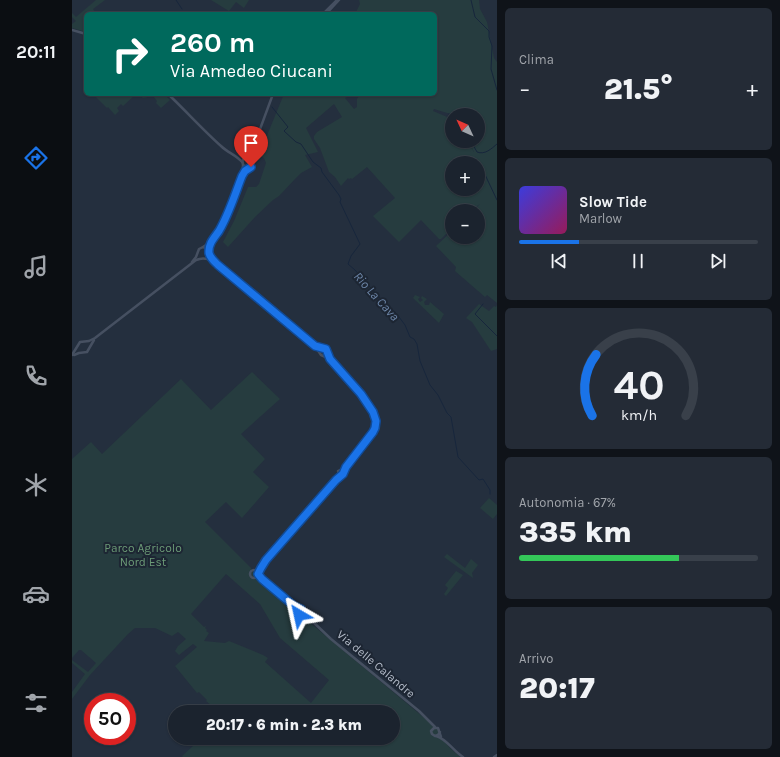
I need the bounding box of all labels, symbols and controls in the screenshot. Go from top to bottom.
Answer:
text: 260 m [170,26,255,59]
icon: right [104,28,156,80]
text: 20:11 [16,41,56,63]
text: Clima [519,52,554,67]
text: Via Amedeo Ciucani [170,60,333,82]
text: 21.5° [604,71,673,107]
text: − [519,76,531,102]
text: + [746,76,758,102]
north arrow [445,108,485,148]
map controls [445,108,485,244]
pin [234,126,268,167]
icon: arrive [240,132,262,154]
icon: directions [22,144,50,172]
button: + [445,156,485,196]
text: Slow Tide [579,193,647,211]
button: − [445,204,485,244]
text: Marlow [579,211,622,226]
icon: previous [548,250,570,272]
icon: pause [627,250,649,272]
icon: next [707,250,729,272]
icon: music [22,253,50,281]
water label: Rio La Cava [351,269,403,324]
text: 40 [613,361,664,409]
icon: phone [22,362,50,390]
text: km/h [620,407,657,424]
icon: climate [22,471,50,499]
text: Autonomia · 67% [519,495,616,510]
text: 335 km [519,514,632,550]
park label: Parco Agricolo Nord Est [104,541,182,569]
icon: car [22,580,50,608]
position arrow [278,594,320,636]
street label: Via delle Calandre [334,627,418,701]
text: Arrivo [519,651,553,666]
text: 20:17 [519,670,595,706]
icon: filters [22,689,50,717]
speed limit sign: 50 [84,693,136,745]
text: 20:17 · 6 min · 2.3 km [206,716,362,734]

